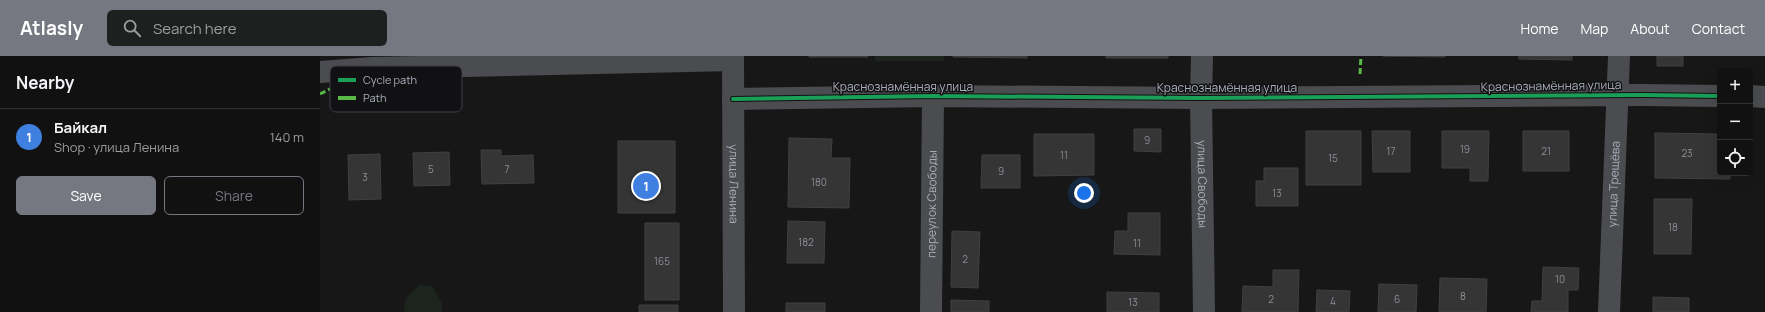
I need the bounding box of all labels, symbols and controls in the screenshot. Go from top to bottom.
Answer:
search box [107,10,387,46]
text: Atlasly [20,15,83,41]
icon: search [121,17,143,39]
text: Search here [153,18,236,39]
text: Home [1521,19,1558,38]
text: Map [1580,19,1608,38]
text: About [1630,19,1670,38]
text: Contact [1692,19,1745,38]
legend [330,66,462,112]
map controls [1717,68,1753,176]
button: + [1717,68,1753,104]
text: Nearby [16,71,74,94]
text: Cycle path [363,72,417,87]
street label: Краснознамённая улица [1481,76,1621,95]
street label: Краснознамённая улица [833,78,973,95]
street label: Краснознамённая улица [1157,79,1297,96]
text: Path [363,90,386,105]
button: − [1717,104,1753,140]
text: Байкал [54,117,107,138]
text: 1 [26,128,32,146]
text: 140 m [270,128,304,146]
house number: 9 [1144,133,1150,147]
text: Shop · улица Ленина [54,138,179,156]
street label: улица Свободы [1194,140,1212,228]
button: locate [1717,140,1753,176]
street label: улица Трещёва [1603,141,1624,228]
house number: 19 [1460,142,1470,156]
street label: улица Ленина [725,144,743,224]
house number: 17 [1387,144,1395,158]
house number: 21 [1541,144,1551,158]
house number: 23 [1681,146,1693,160]
house number: 11 [1060,148,1068,162]
street label: переулок Свободы [923,150,940,258]
house number: 15 [1328,151,1338,165]
house number: 5 [428,162,434,176]
house number: 7 [504,162,510,176]
house number: 9 [998,164,1004,178]
house number: 3 [362,170,368,184]
pin: 1 [633,171,659,201]
house number: 180 [811,175,827,189]
button: Save [16,176,156,215]
button: Share [164,176,304,215]
your location [1074,183,1094,203]
house number: 13 [1272,186,1282,200]
house number: 18 [1668,220,1678,234]
house number: 182 [798,235,814,249]
house number: 11 [1133,236,1141,250]
house number: 2 [962,252,968,266]
house number: 165 [654,254,670,268]
house number: 10 [1555,272,1565,286]
house number: 8 [1460,289,1466,303]
house number: 2 [1268,292,1274,306]
house number: 6 [1394,292,1400,306]
house number: 4 [1330,294,1336,308]
house number: 13 [1128,295,1138,309]

